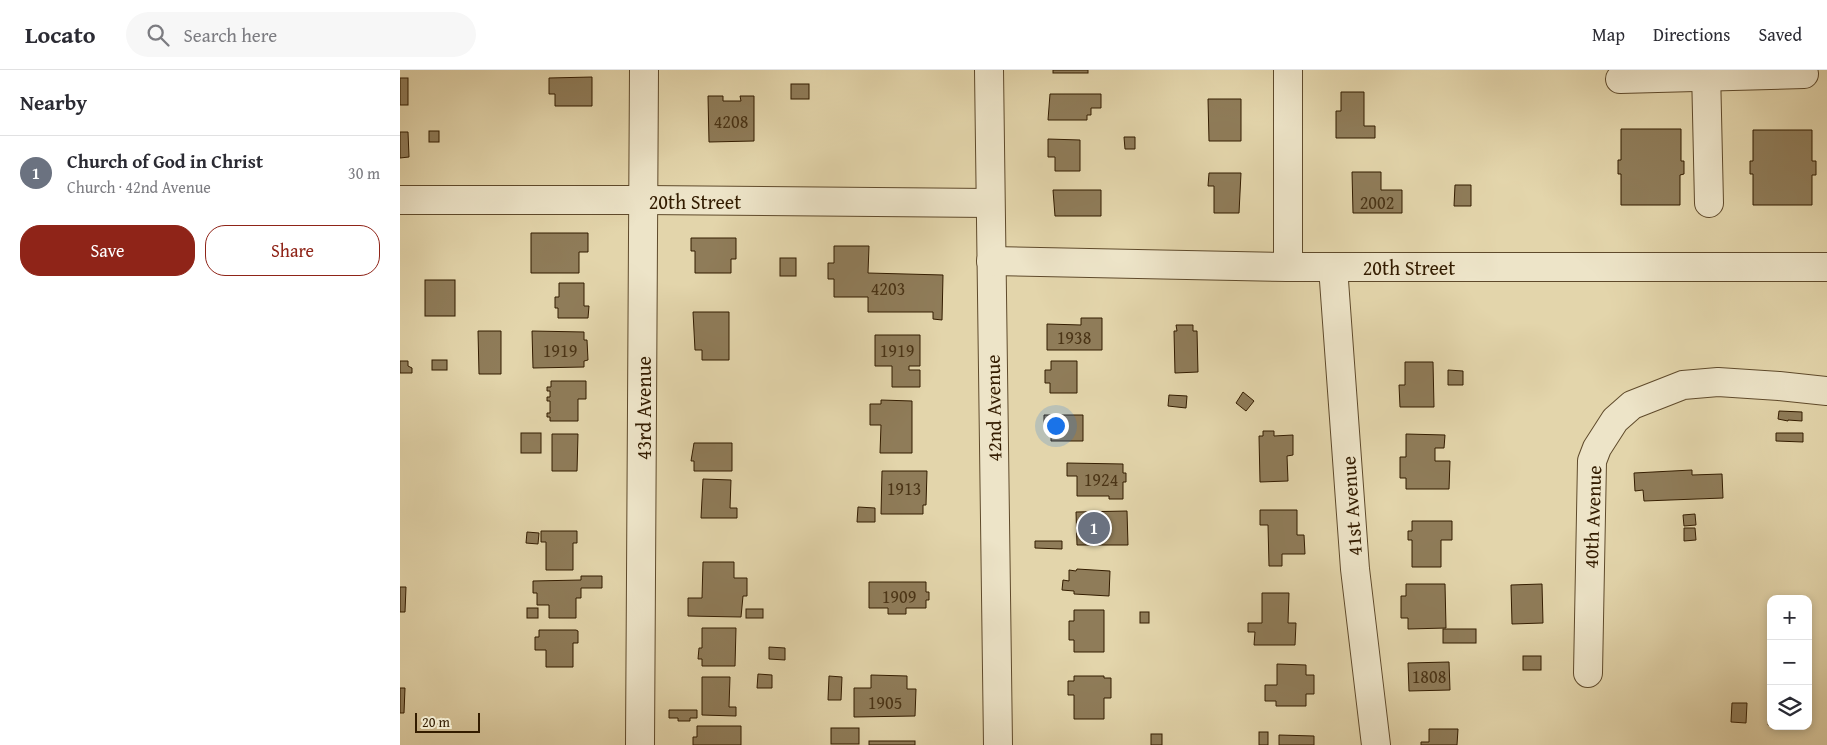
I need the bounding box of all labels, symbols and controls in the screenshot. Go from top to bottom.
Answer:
search box [126,12,476,57]
text: Locato [25,17,96,52]
icon: search [144,21,172,49]
text: Search here [184,21,277,49]
text: Map [1592,21,1625,48]
text: Directions [1653,21,1730,48]
text: Saved [1758,21,1802,48]
text: Nearby [20,87,87,118]
house number: 4208 [714,108,748,135]
text: Church of God in Christ [67,147,263,175]
text: 1 [32,161,40,185]
text: 30 m [348,161,380,185]
text: Church · 42nd Avenue [67,175,211,199]
street label: 20th Street [649,187,741,216]
house number: 2002 [1360,189,1394,216]
button: Save [20,225,195,276]
button: Share [205,225,380,276]
street label: 20th Street [1363,253,1455,282]
house number: 4203 [871,275,905,302]
house number: 1938 [1057,324,1091,351]
house number: 1919 [543,337,577,364]
house number: 1919 [880,337,914,364]
street label: 42nd Avenue [978,354,1008,462]
street label: 43rd Avenue [629,356,658,460]
your location [1043,413,1069,439]
street label: 41st Avenue [1333,455,1369,557]
street label: 40th Avenue [1576,465,1608,569]
house number: 1924 [1084,466,1118,493]
house number: 1913 [887,475,921,502]
pin: 1 [1078,509,1110,547]
house number: 1909 [882,583,916,610]
map controls [1767,595,1812,730]
button: + [1767,595,1812,640]
button: − [1767,640,1812,685]
house number: 1808 [1412,663,1446,690]
button: layers [1767,685,1812,730]
house number: 1905 [868,689,902,716]
scale bar [415,710,480,733]
text: 20 m [422,712,450,732]

